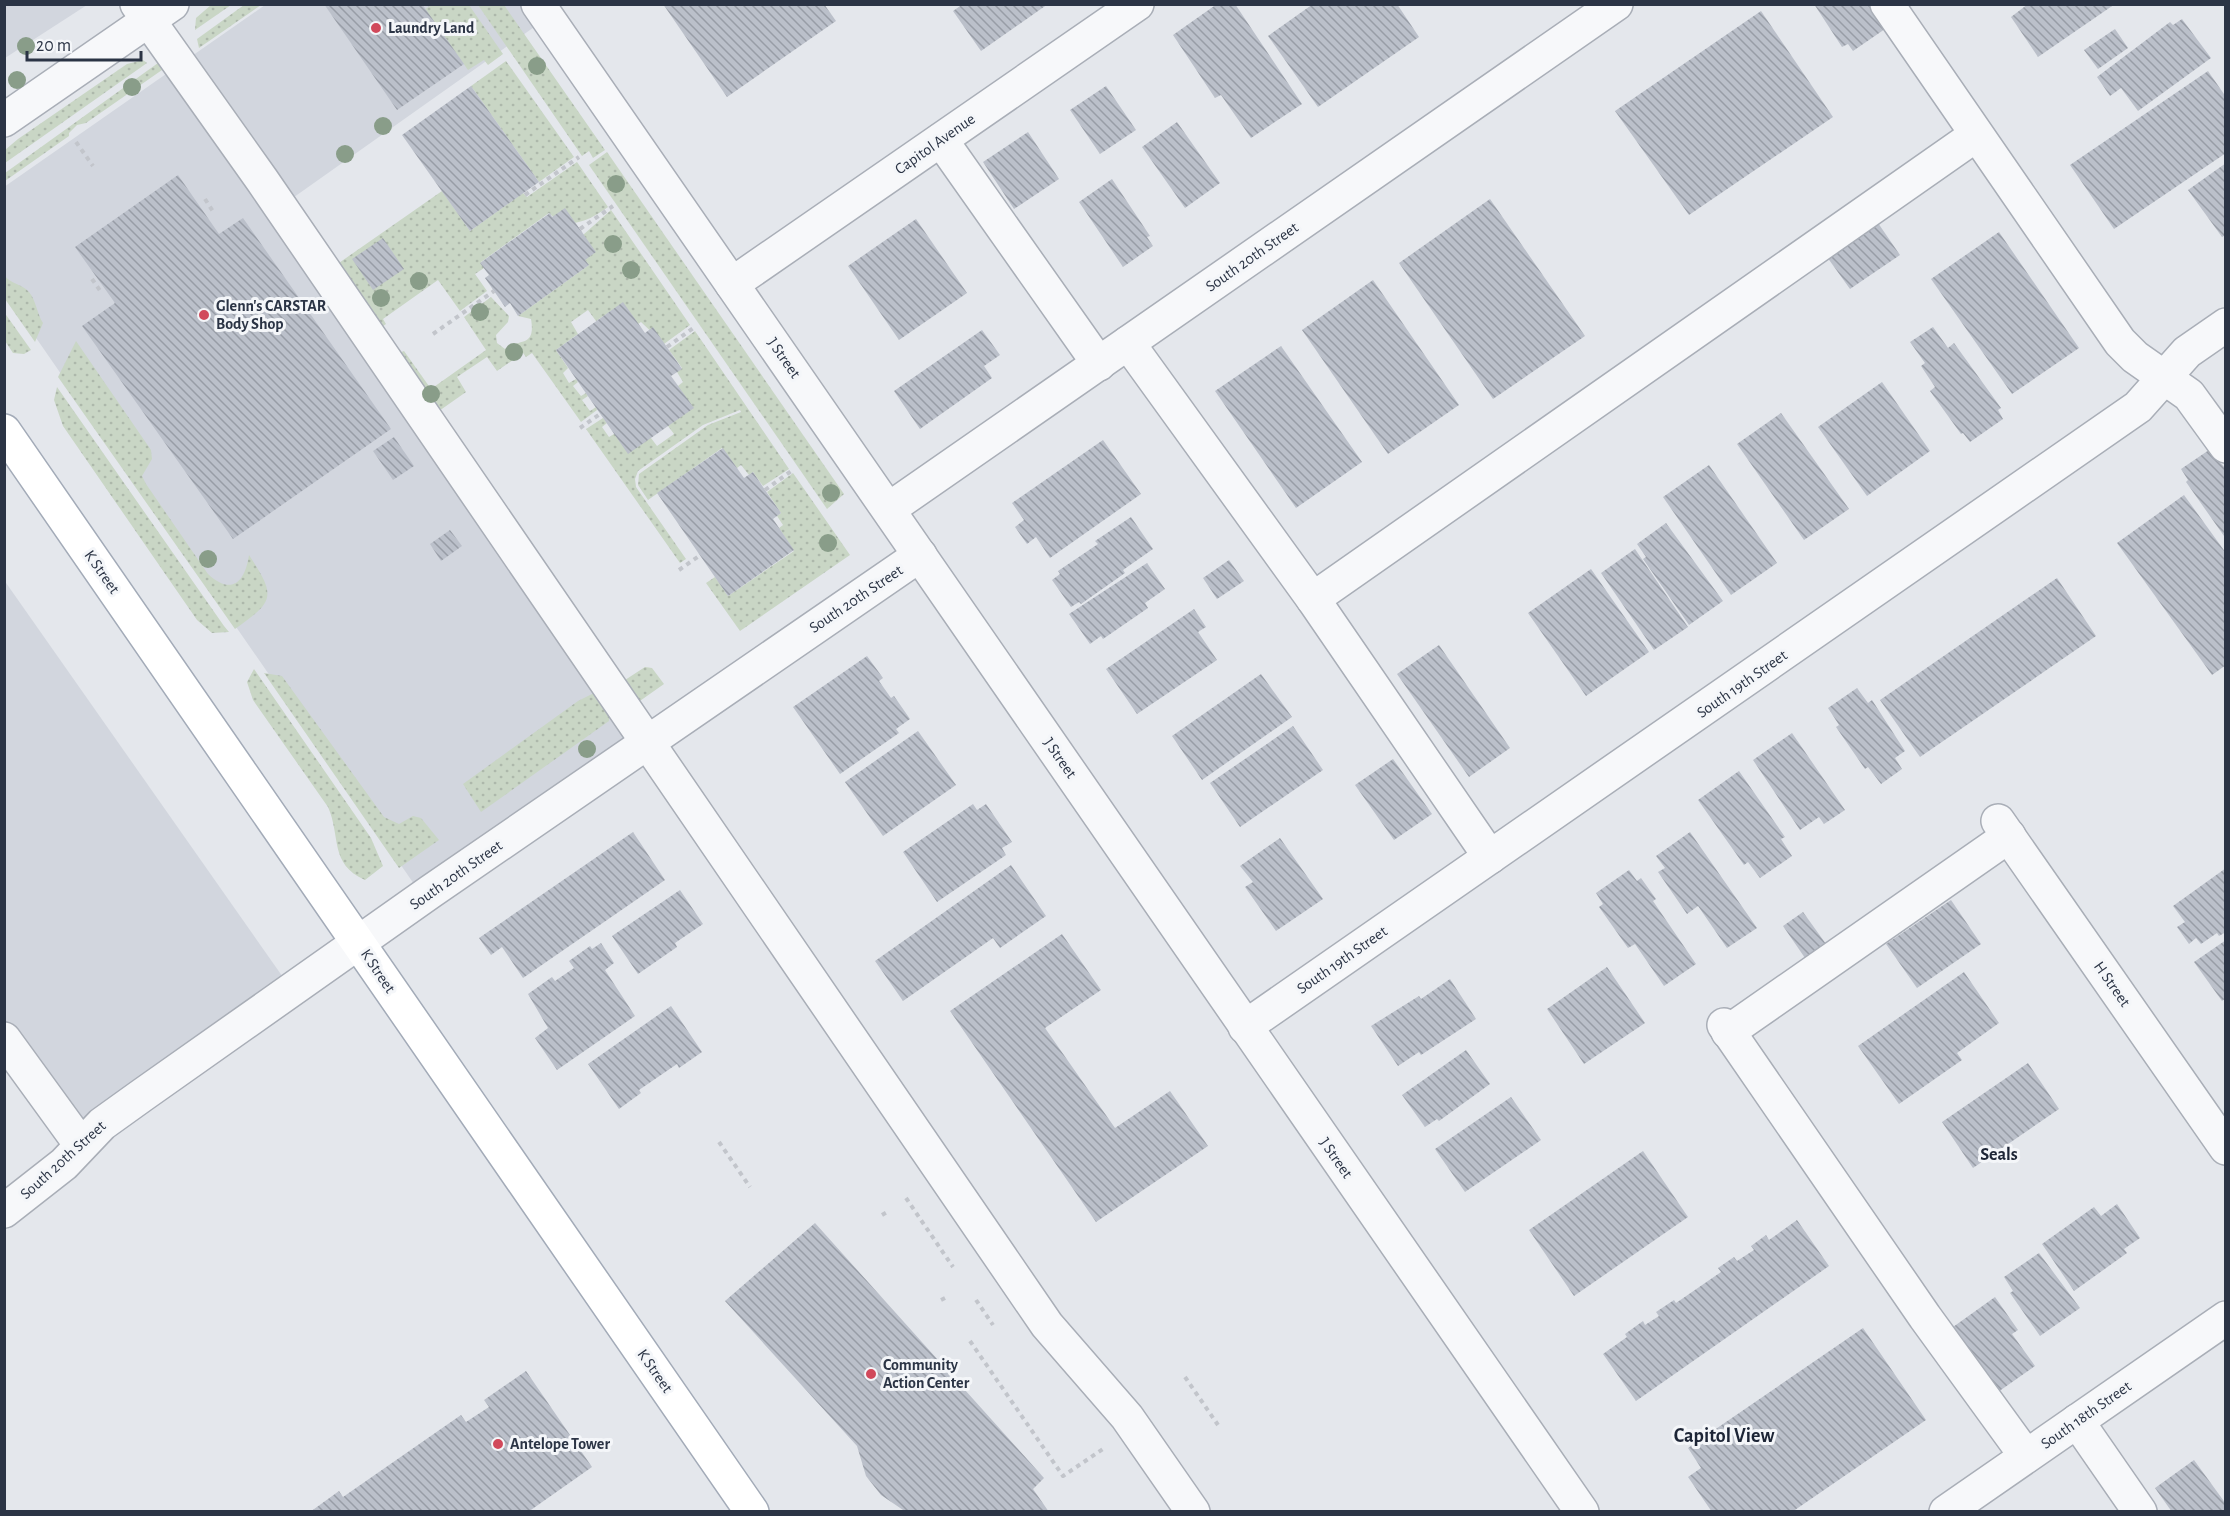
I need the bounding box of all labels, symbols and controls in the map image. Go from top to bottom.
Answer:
place label: Laundry Land [388,20,475,37]
marker: Laundry Land [369,21,383,35]
scale bar [27,24,141,62]
text: 20 m [36,37,71,55]
street label: Capitol Avenue [892,111,978,177]
street label: South 20th Street [1203,219,1301,295]
place label: Glenn's CARSTAR Body Shop [216,298,327,333]
marker: Glenn's CARSTAR Body Shop [197,308,211,322]
street label: J Street [764,335,804,381]
street label: K Street [81,547,123,597]
street label: South 20th Street [806,562,906,636]
street label: South 19th Street [1694,647,1790,721]
street label: J Street [1040,735,1080,781]
street label: South 20th Street [407,837,505,913]
street label: South 19th Street [1294,923,1390,997]
street label: K Street [358,946,398,996]
street label: H Street [2091,958,2133,1010]
street label: South 20th Street [17,1118,109,1202]
street label: J Street [1316,1135,1356,1181]
district label: Seals [1980,1146,2018,1164]
street label: K Street [634,1346,676,1396]
place label: Community Action Center [883,1357,970,1391]
marker: Community Action Center [864,1367,878,1381]
street label: South 18th Street [2038,1378,2134,1452]
district label: Capitol View [1674,1426,1774,1446]
place label: Antelope Tower [510,1436,610,1452]
marker: Antelope Tower [491,1437,505,1451]

